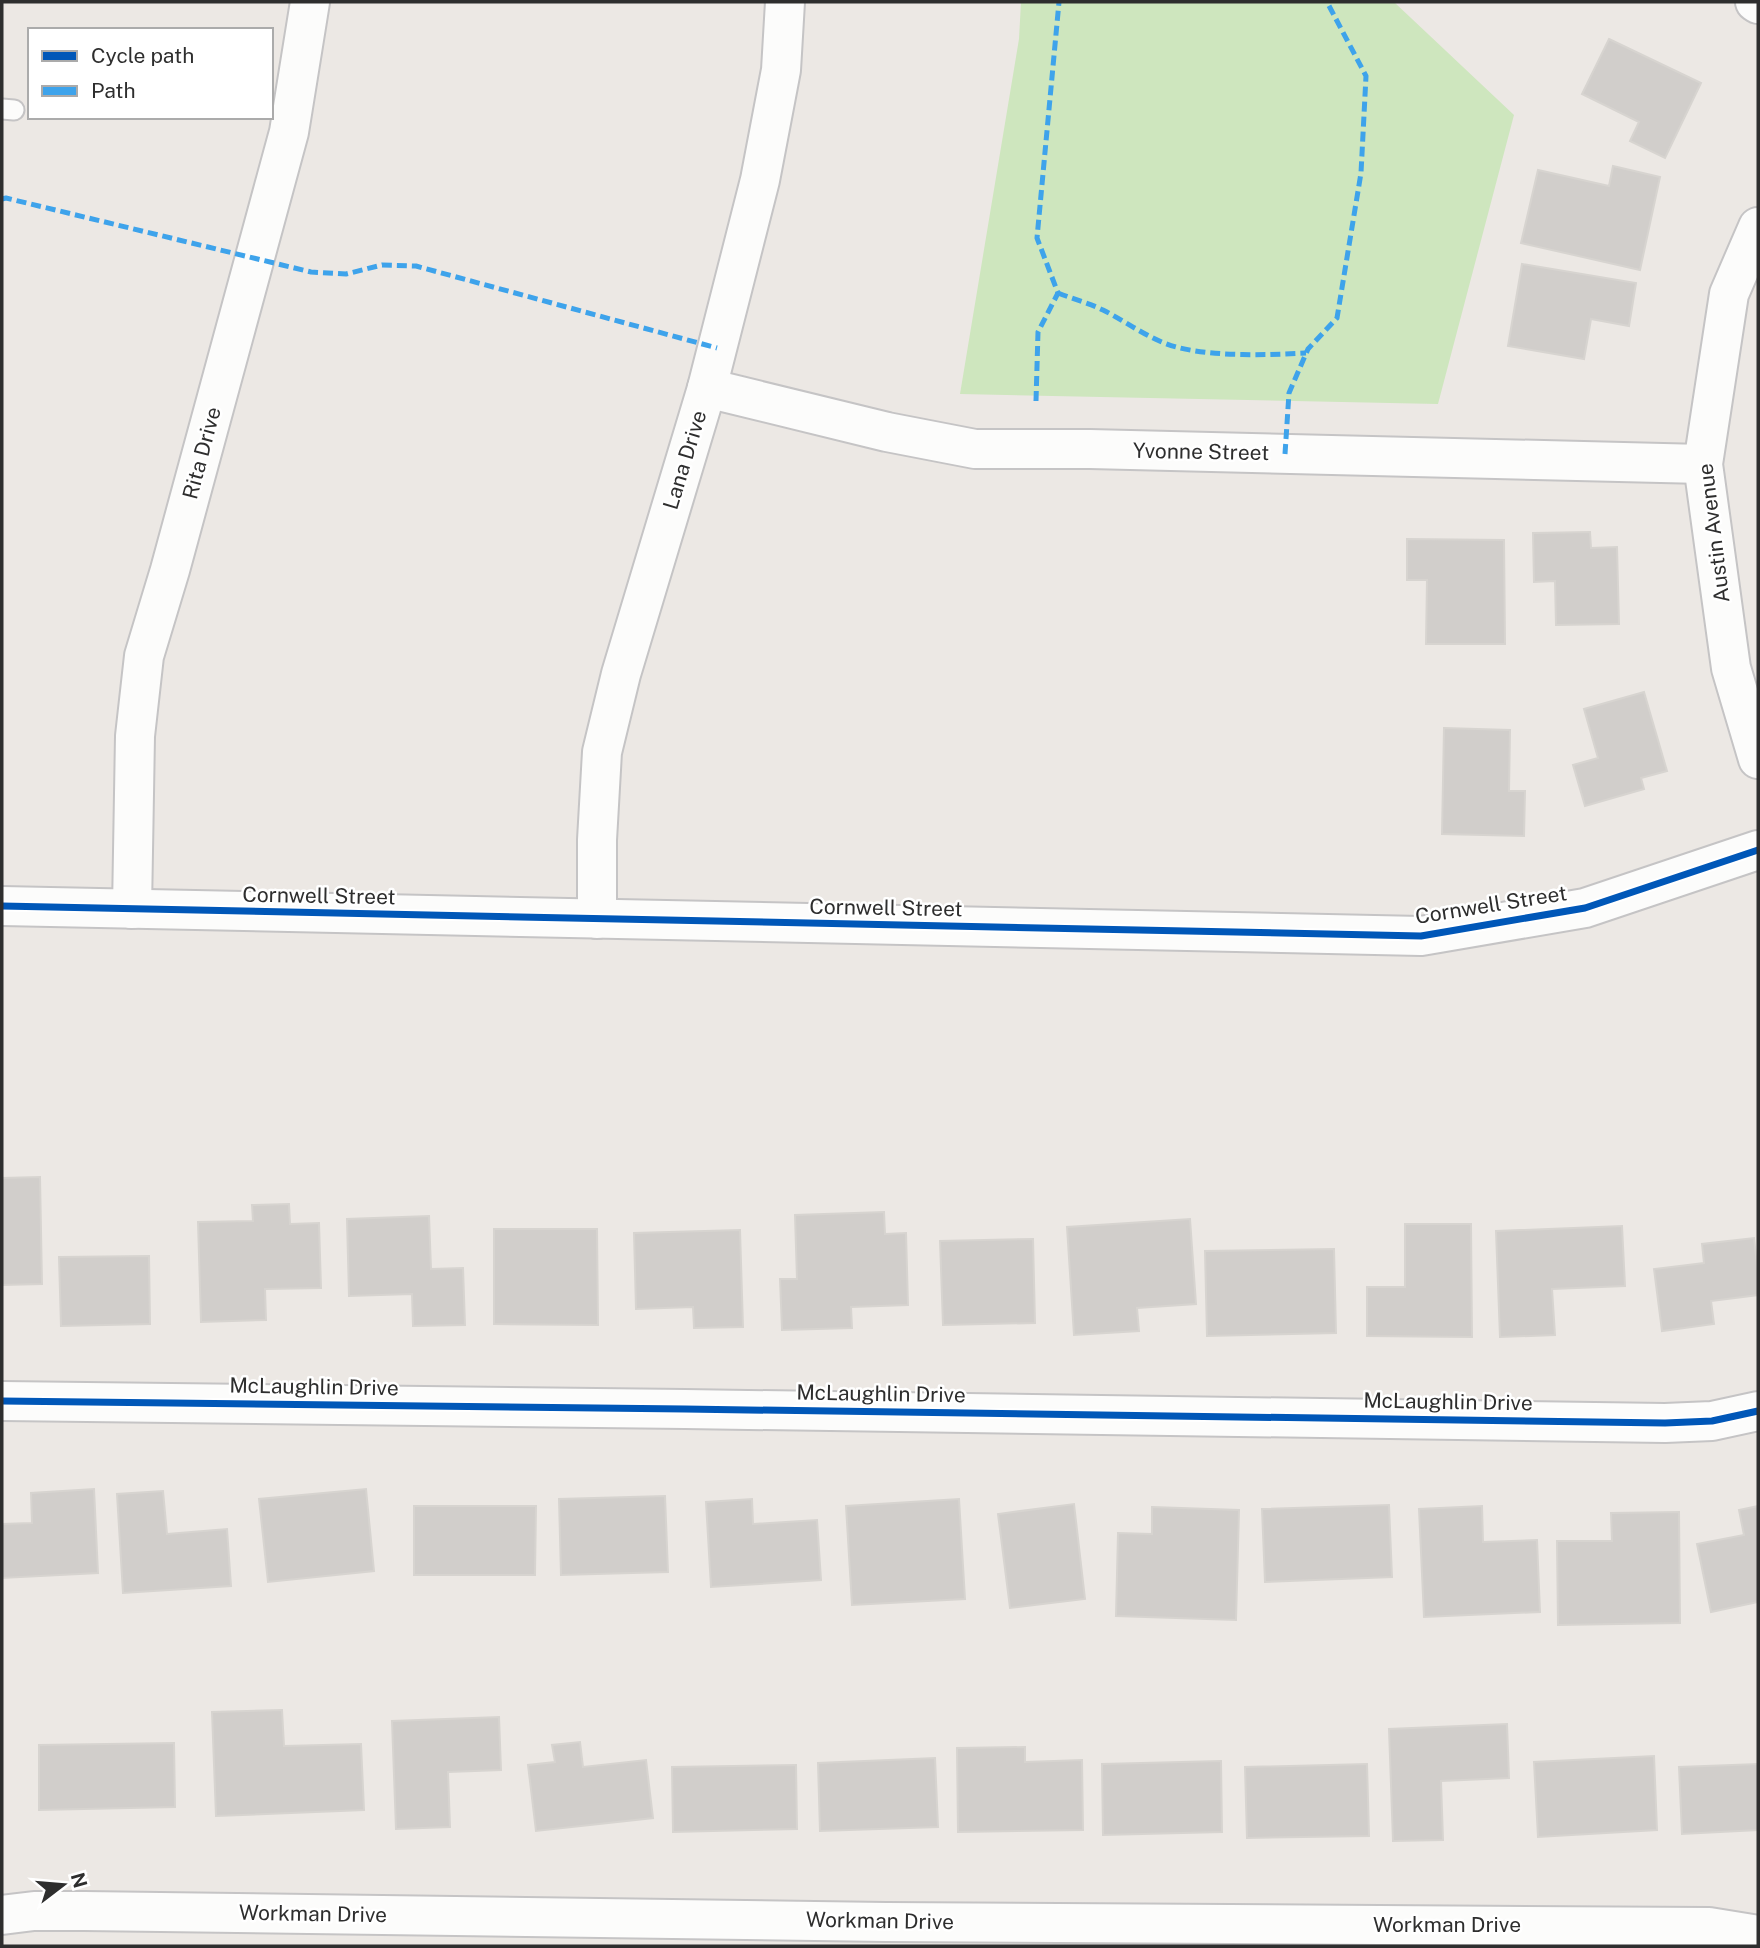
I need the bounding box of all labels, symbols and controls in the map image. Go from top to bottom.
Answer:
legend [28,28,273,119]
text: Cycle path [91,43,194,68]
text: Path [91,78,136,103]
street label: Rita Drive [177,404,226,502]
street label: Lana Drive [658,407,711,512]
street label: Yvonne Street [1133,438,1269,465]
street label: Austin Avenue [1693,462,1734,604]
street label: Cornwell Street [1413,880,1569,929]
street label: Cornwell Street [242,882,396,909]
street label: Cornwell Street [809,894,963,921]
street label: McLaughlin Drive [229,1373,399,1400]
street label: McLaughlin Drive [796,1380,966,1407]
street label: McLaughlin Drive [1363,1388,1533,1415]
north arrow [28,1850,98,1920]
text: N [67,1870,92,1890]
street label: Workman Drive [239,1900,387,1927]
street label: Workman Drive [806,1907,954,1934]
street label: Workman Drive [1373,1912,1521,1937]

